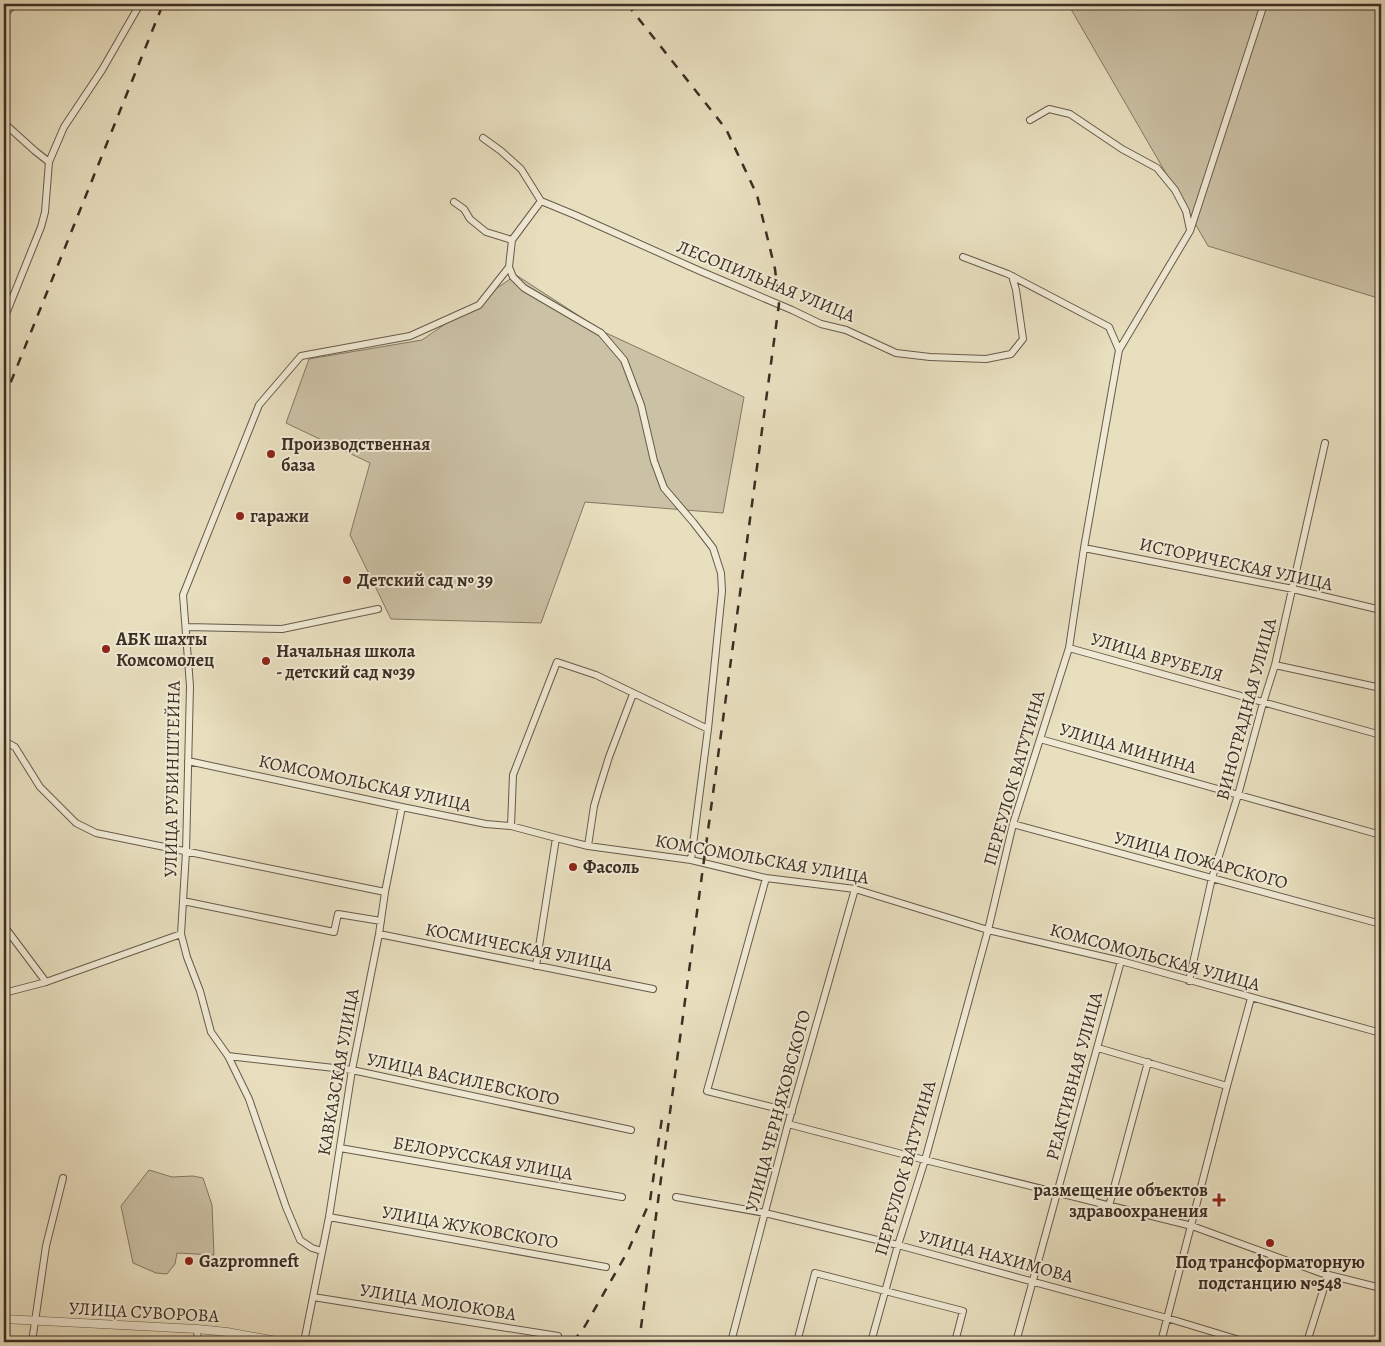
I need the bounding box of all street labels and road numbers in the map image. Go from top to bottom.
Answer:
street label: ЛЕСОПИЛЬНАЯ УЛИЦА [673,234,859,328]
street label: ИСТОРИЧЕСКАЯ УЛИЦА [1137,532,1335,596]
street label: ВИНОГРАДНАЯ УЛИЦА [1210,615,1282,803]
street label: УЛИЦА ВРУБЕЛЯ [1088,627,1226,687]
street label: УЛИЦА РУБИНШТЕЙНА [158,680,186,878]
street label: ПЕРЕУЛОК ВАТУТИНА [977,687,1051,868]
street label: УЛИЦА МИНИНА [1057,717,1200,779]
street label: КОМСОМОЛЬСКАЯ УЛИЦА [257,749,474,817]
street label: УЛИЦА ПОЖАРСКОГО [1111,825,1291,895]
street label: КОМСОМОЛЬСКАЯ УЛИЦА [653,828,871,890]
street label: КОСМИЧЕСКАЯ УЛИЦА [423,917,615,977]
street label: КОМСОМОЛЬСКАЯ УЛИЦА [1047,917,1263,997]
street label: КАВКАЗСКАЯ УЛИЦА [311,986,365,1158]
street label: РЕАКТИВНАЯ УЛИЦА [1040,989,1108,1163]
street label: УЛИЦА ЧЕРНЯХОВСКОГО [739,1007,817,1215]
street label: УЛИЦА ВАСИЛЕВСКОГО [364,1047,562,1111]
street label: ПЕРЕУЛОК ВАТУТИНА [868,1077,942,1258]
street label: БЕЛОРУССКАЯ УЛИЦА [391,1130,575,1186]
street label: УЛИЦА ЖУКОВСКОГО [380,1200,560,1254]
street label: УЛИЦА НАХИМОВА [916,1224,1077,1288]
street label: УЛИЦА МОЛОКОВА [358,1278,518,1326]
street label: УЛИЦА СУВОРОВА [68,1296,220,1328]

